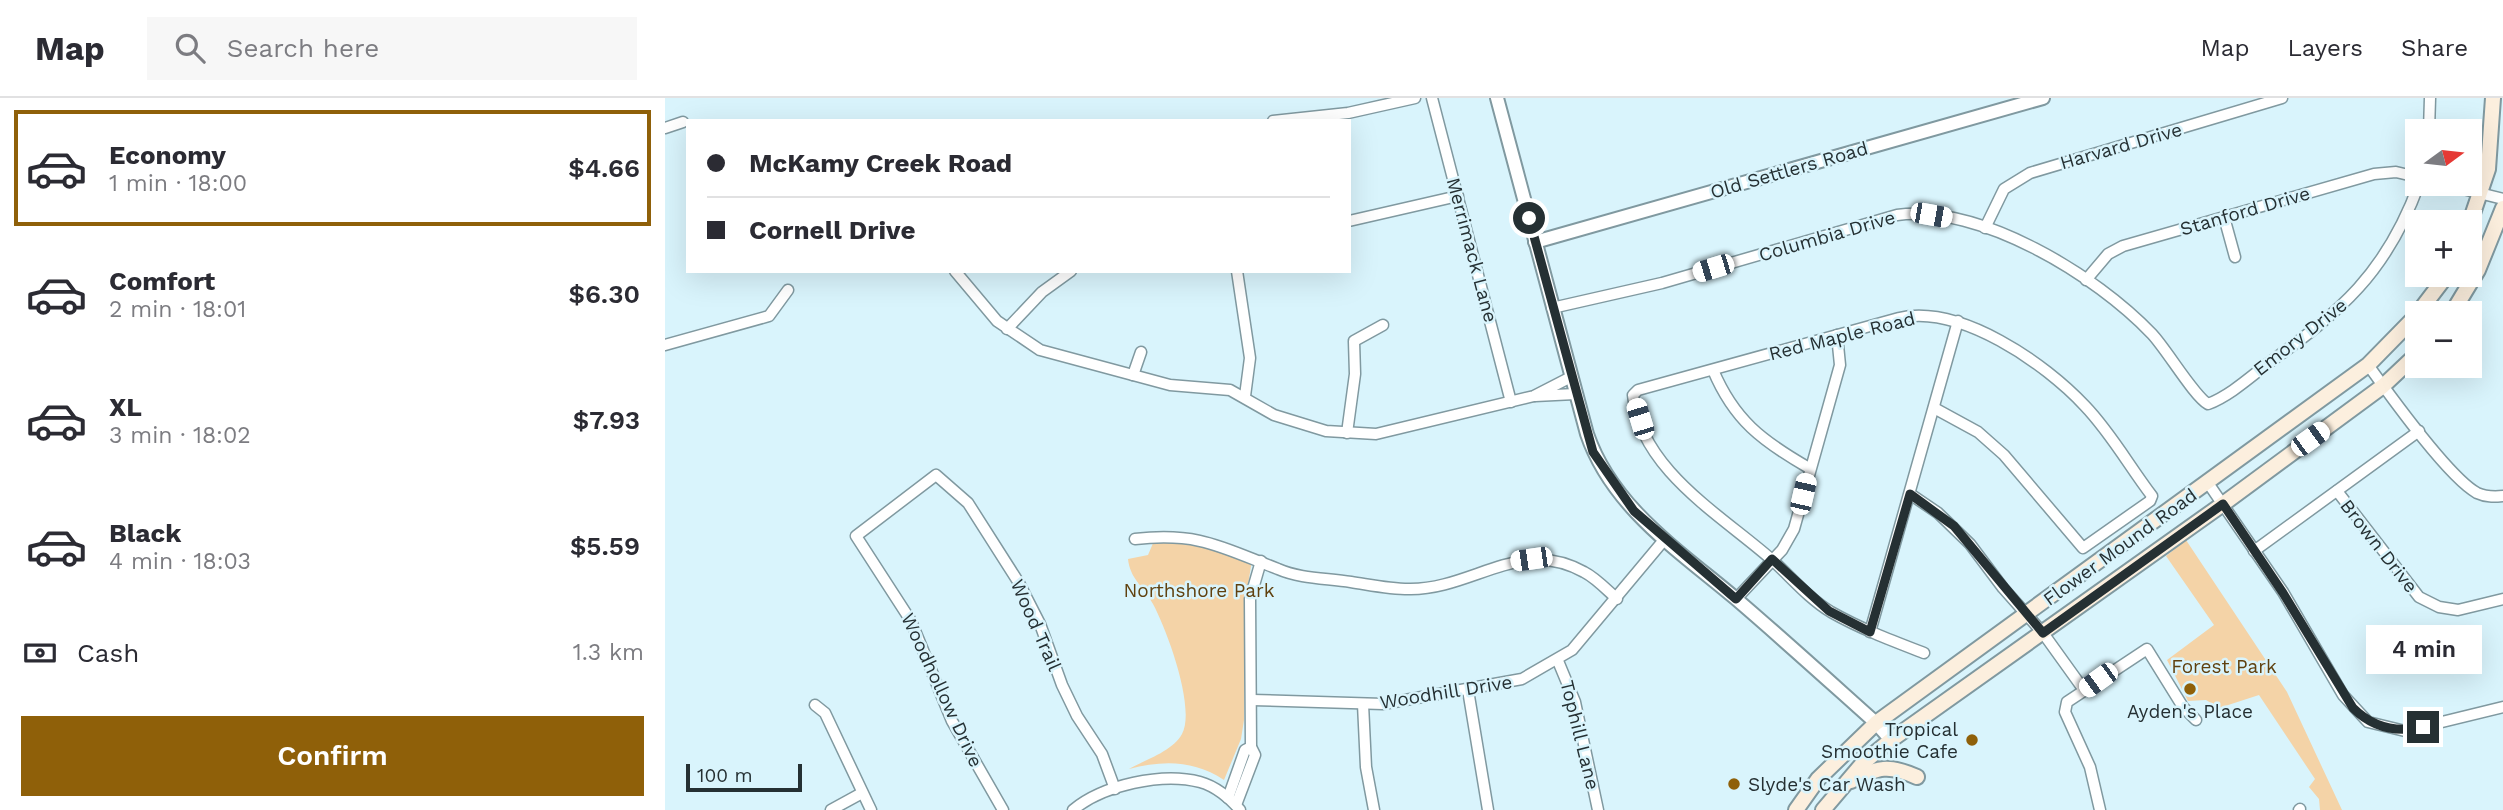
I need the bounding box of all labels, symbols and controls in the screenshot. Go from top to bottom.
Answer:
search box [147,17,637,80]
text: Map [35,29,105,68]
icon: search [171,29,209,67]
text: Search here [227,33,379,63]
text: Map [2201,34,2249,62]
text: Layers [2287,34,2363,62]
text: Share [2401,34,2468,62]
street label: Harvard Drive [2057,118,2185,174]
north arrow [2405,119,2481,196]
map controls [2405,119,2482,378]
street label: Old Settlers Road [1707,136,1871,204]
icon: car [25,137,88,200]
text: Economy [109,140,226,170]
text: McKamy Creek Road [749,148,1012,178]
text: $4.66 [568,153,640,183]
text: 1 min · 18:00 [109,170,247,197]
street label: Merrimack Lane [1442,175,1502,325]
street label: Stanford Drive [2177,181,2313,241]
car [1909,201,1954,229]
route start [1513,202,1545,234]
street label: Columbia Drive [1756,205,1898,267]
button: + [2405,210,2482,287]
text: Cornell Drive [749,215,915,245]
car [1690,252,1737,284]
icon: car [25,263,88,326]
text: Comfort [109,266,215,296]
text: $6.30 [568,279,640,309]
street label: Emory Drive [2249,293,2351,381]
text: 2 min · 18:01 [109,296,246,323]
button: − [2405,301,2482,378]
street label: Red Maple Road [1766,307,1918,365]
icon: car [25,389,88,452]
text: XL [109,392,142,422]
car [1624,396,1657,442]
text: $7.93 [573,405,640,435]
car [2287,418,2334,460]
text: 3 min · 18:02 [109,422,251,449]
car [1789,471,1818,517]
street label: Flower Mound Road [2039,483,2201,611]
street label: Brown Drive [2335,495,2423,597]
icon: car [25,515,88,578]
text: Black [109,518,181,548]
text: $5.59 [570,531,640,561]
car [1509,546,1554,572]
text: 4 min · 18:03 [109,548,251,575]
street label: Wood Trail [1006,576,1066,674]
park label: Northshore Park [1123,579,1275,602]
street label: Woodhollow Drive [896,609,988,771]
callout: 4 min [2365,626,2481,674]
icon: cash [21,634,59,672]
text: 4 min [2392,636,2456,663]
text: Cash [77,638,139,668]
text: 1.3 km [573,639,644,666]
park label: Forest Park [2171,655,2277,678]
car [2075,659,2122,701]
street label: Woodhill Drive [1378,670,1514,714]
street label: Tophill Lane [1555,678,1605,792]
marker: Ayden's Place [2182,681,2198,697]
place label: Ayden's Place [2127,700,2253,723]
route end [2407,711,2439,743]
button: Confirm [21,716,644,796]
place label: Tropical Smoothie Cafe [1821,718,1958,763]
marker: Tropical Smoothie Cafe [1964,732,1980,748]
scale bar [686,761,801,793]
text: 100 m [697,764,753,787]
place label: Slyde's Car Wash [1748,773,1906,796]
marker: Slyde's Car Wash [1726,776,1742,792]

